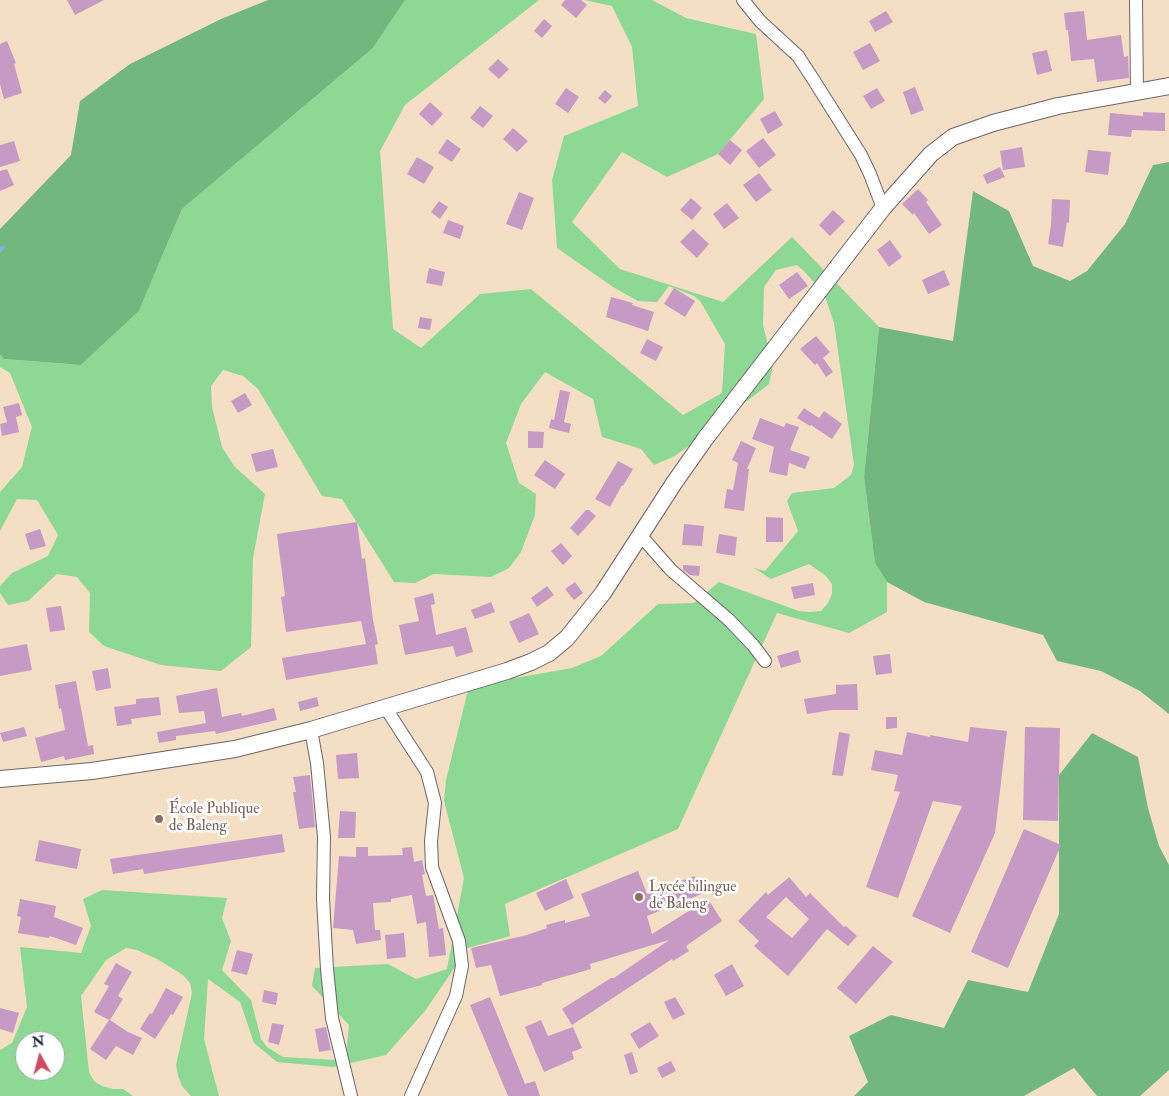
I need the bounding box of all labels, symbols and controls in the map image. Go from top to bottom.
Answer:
place label: École Publique de Baleng [169,801,260,836]
marker: École Publique de Baleng [153,813,165,825]
place label: Lycée bilingue de Baleng [649,879,736,914]
marker: Lycée bilingue de Baleng [633,891,645,903]
north arrow [15,1031,65,1081]
text: N [31,1032,45,1051]

